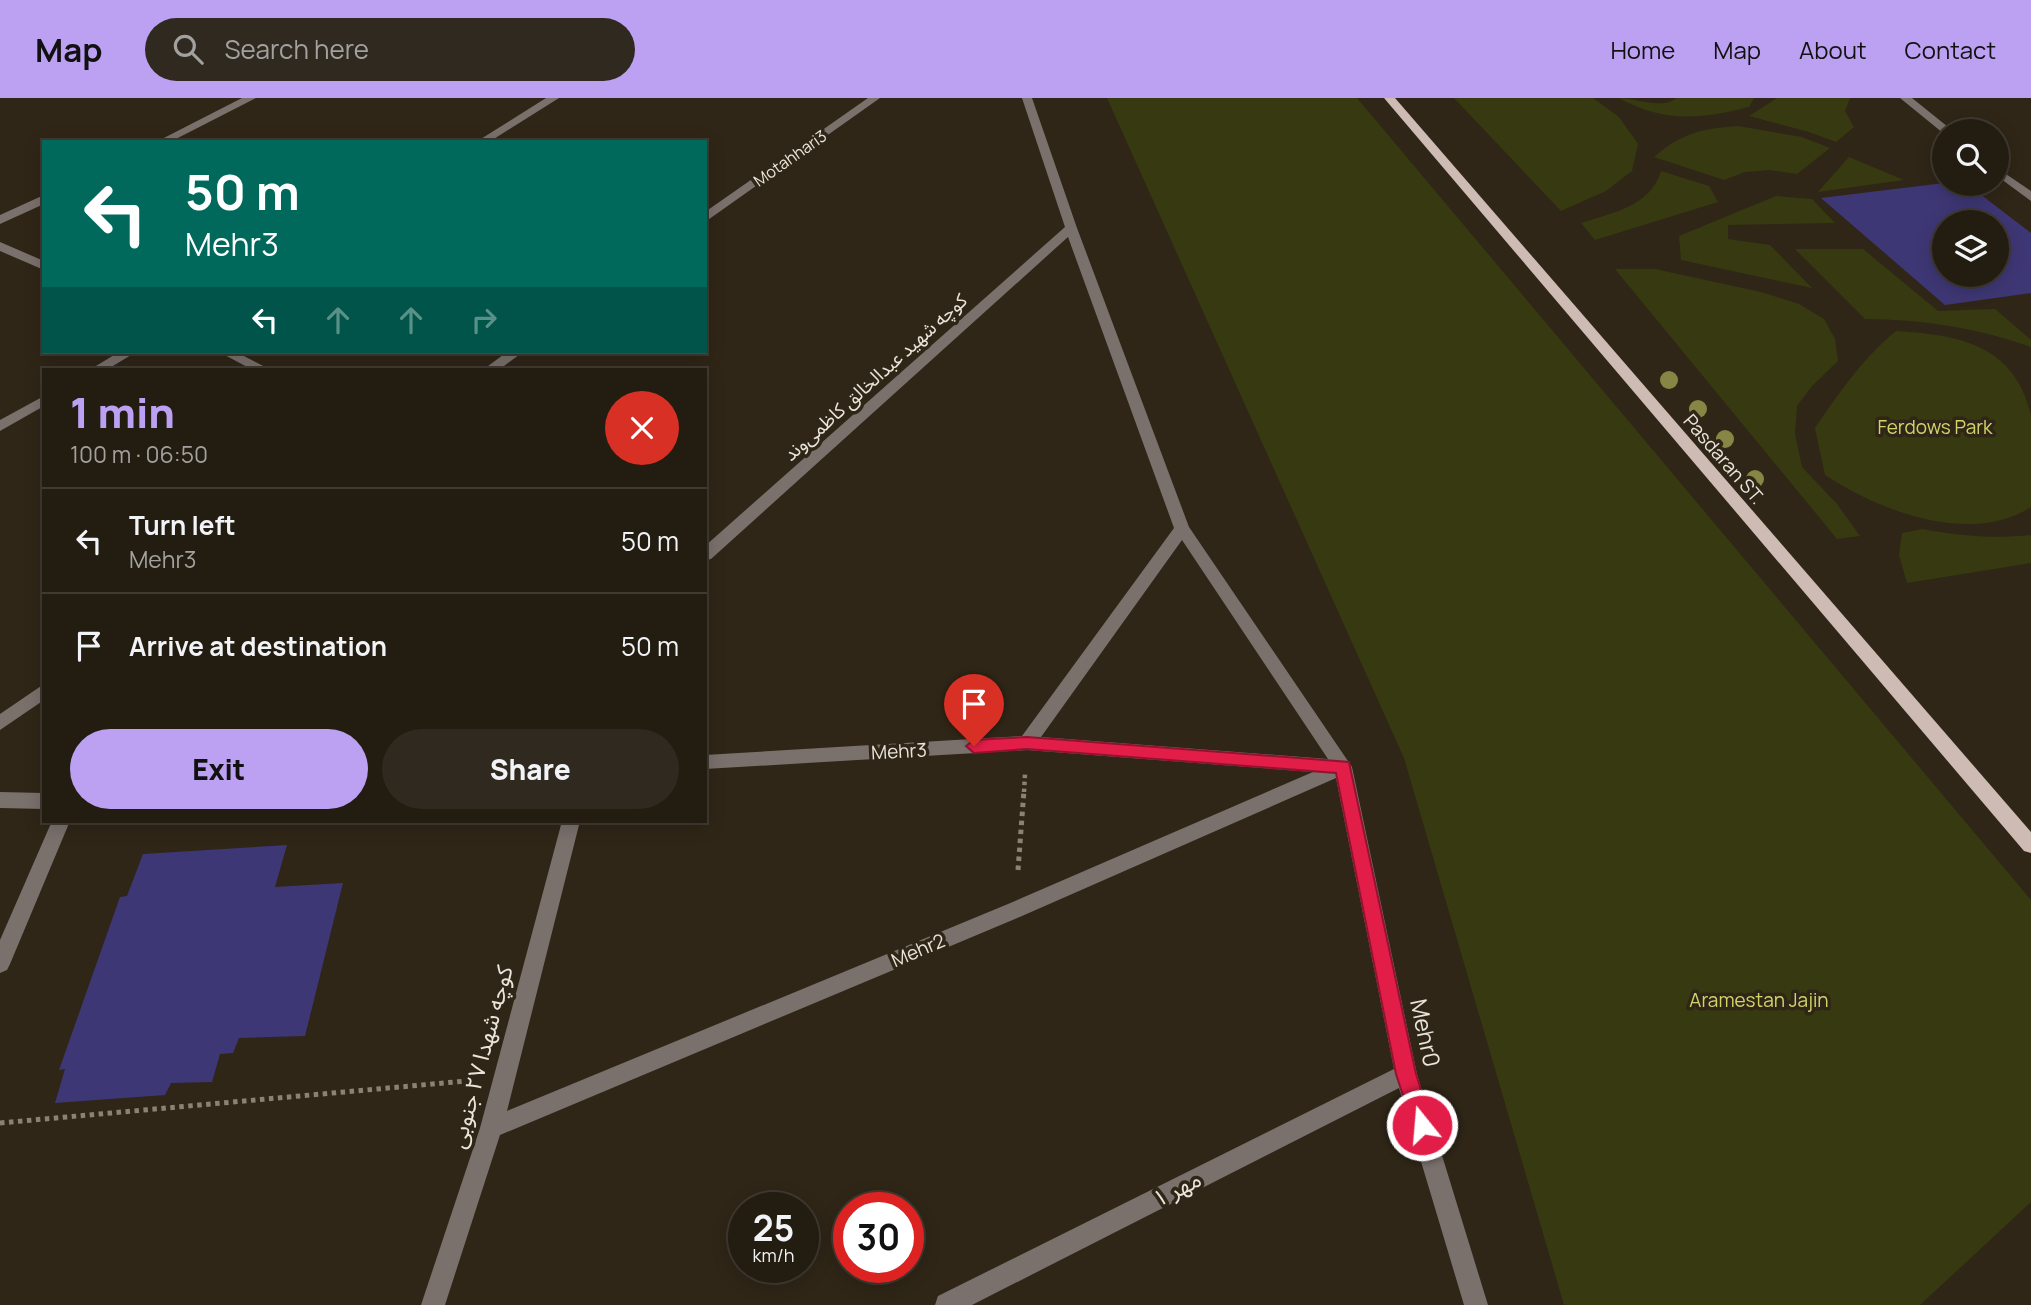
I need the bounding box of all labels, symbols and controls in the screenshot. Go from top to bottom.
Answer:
search box [145,18,635,81]
text: Map [35,27,103,72]
icon: search [169,30,207,68]
text: Search here [225,31,369,67]
text: Home [1610,33,1675,66]
text: Map [1713,33,1761,66]
text: About [1799,33,1867,66]
text: Contact [1905,33,1996,66]
map controls [1932,119,2009,287]
button: search [1932,119,2009,196]
street label: Motahhari3 [749,125,831,191]
text: 50 m [185,158,300,225]
icon: left [70,168,161,259]
button: layers [1932,210,2009,287]
text: Mehr3 [185,222,279,266]
street label: کوچه شهید عبدالخالق کاظمی‌وند [778,287,973,467]
icon: left [246,301,284,339]
icon: ahead [319,301,357,339]
icon: ahead [392,301,430,339]
icon: right [465,301,503,339]
text: 1 min [70,383,175,441]
button: close [605,391,679,465]
street label: Pasdaran ST. [1678,408,1770,510]
park label: Ferdows Park [1877,414,1993,440]
text: 100 m · 06:50 [70,438,208,470]
text: Turn left [129,507,236,543]
icon: left [70,522,108,560]
text: 50 m [621,523,679,559]
text: Mehr3 [129,543,196,575]
icon: arrive [70,627,108,665]
text: Arrive at destination [129,628,387,664]
text: 50 m [621,628,679,664]
pin [944,674,1004,746]
icon: arrive [955,685,993,723]
button: Exit [70,729,368,809]
button: Share [382,729,679,809]
street label: Mehr3 [870,737,928,765]
street label: Mehr2 [887,927,949,973]
street label: کوچه شهدا ۲۷ جنوبی [440,961,520,1152]
park label: Aramestan Jajin [1689,987,1829,1013]
street label: Mehr0 [1403,996,1449,1070]
position arrow [1385,1088,1459,1162]
street label: مهر ۱ [1147,1162,1206,1214]
speed limit sign: 30 [833,1192,924,1283]
text: 25 [753,1204,794,1252]
text: km/h [753,1243,794,1267]

